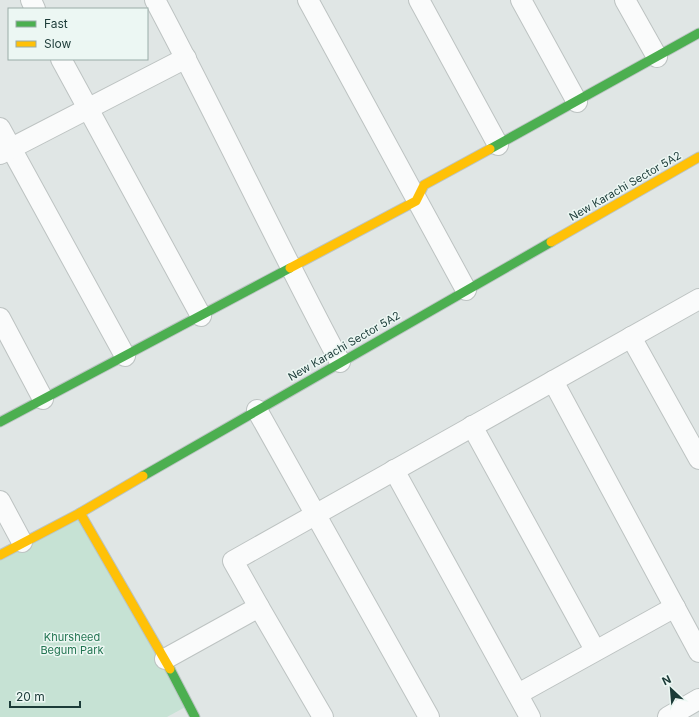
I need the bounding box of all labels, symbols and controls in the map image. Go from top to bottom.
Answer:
legend [8,8,148,60]
text: Fast [44,16,68,31]
text: Slow [44,36,72,51]
street label: New Karachi Sector 5A2 [566,148,684,224]
street label: New Karachi Sector 5A2 [285,308,403,384]
park label: Khursheed Begum Park [40,630,104,657]
north arrow [651,669,691,709]
text: N [660,672,673,688]
scale bar [10,683,80,709]
text: 20 m [16,689,45,704]

